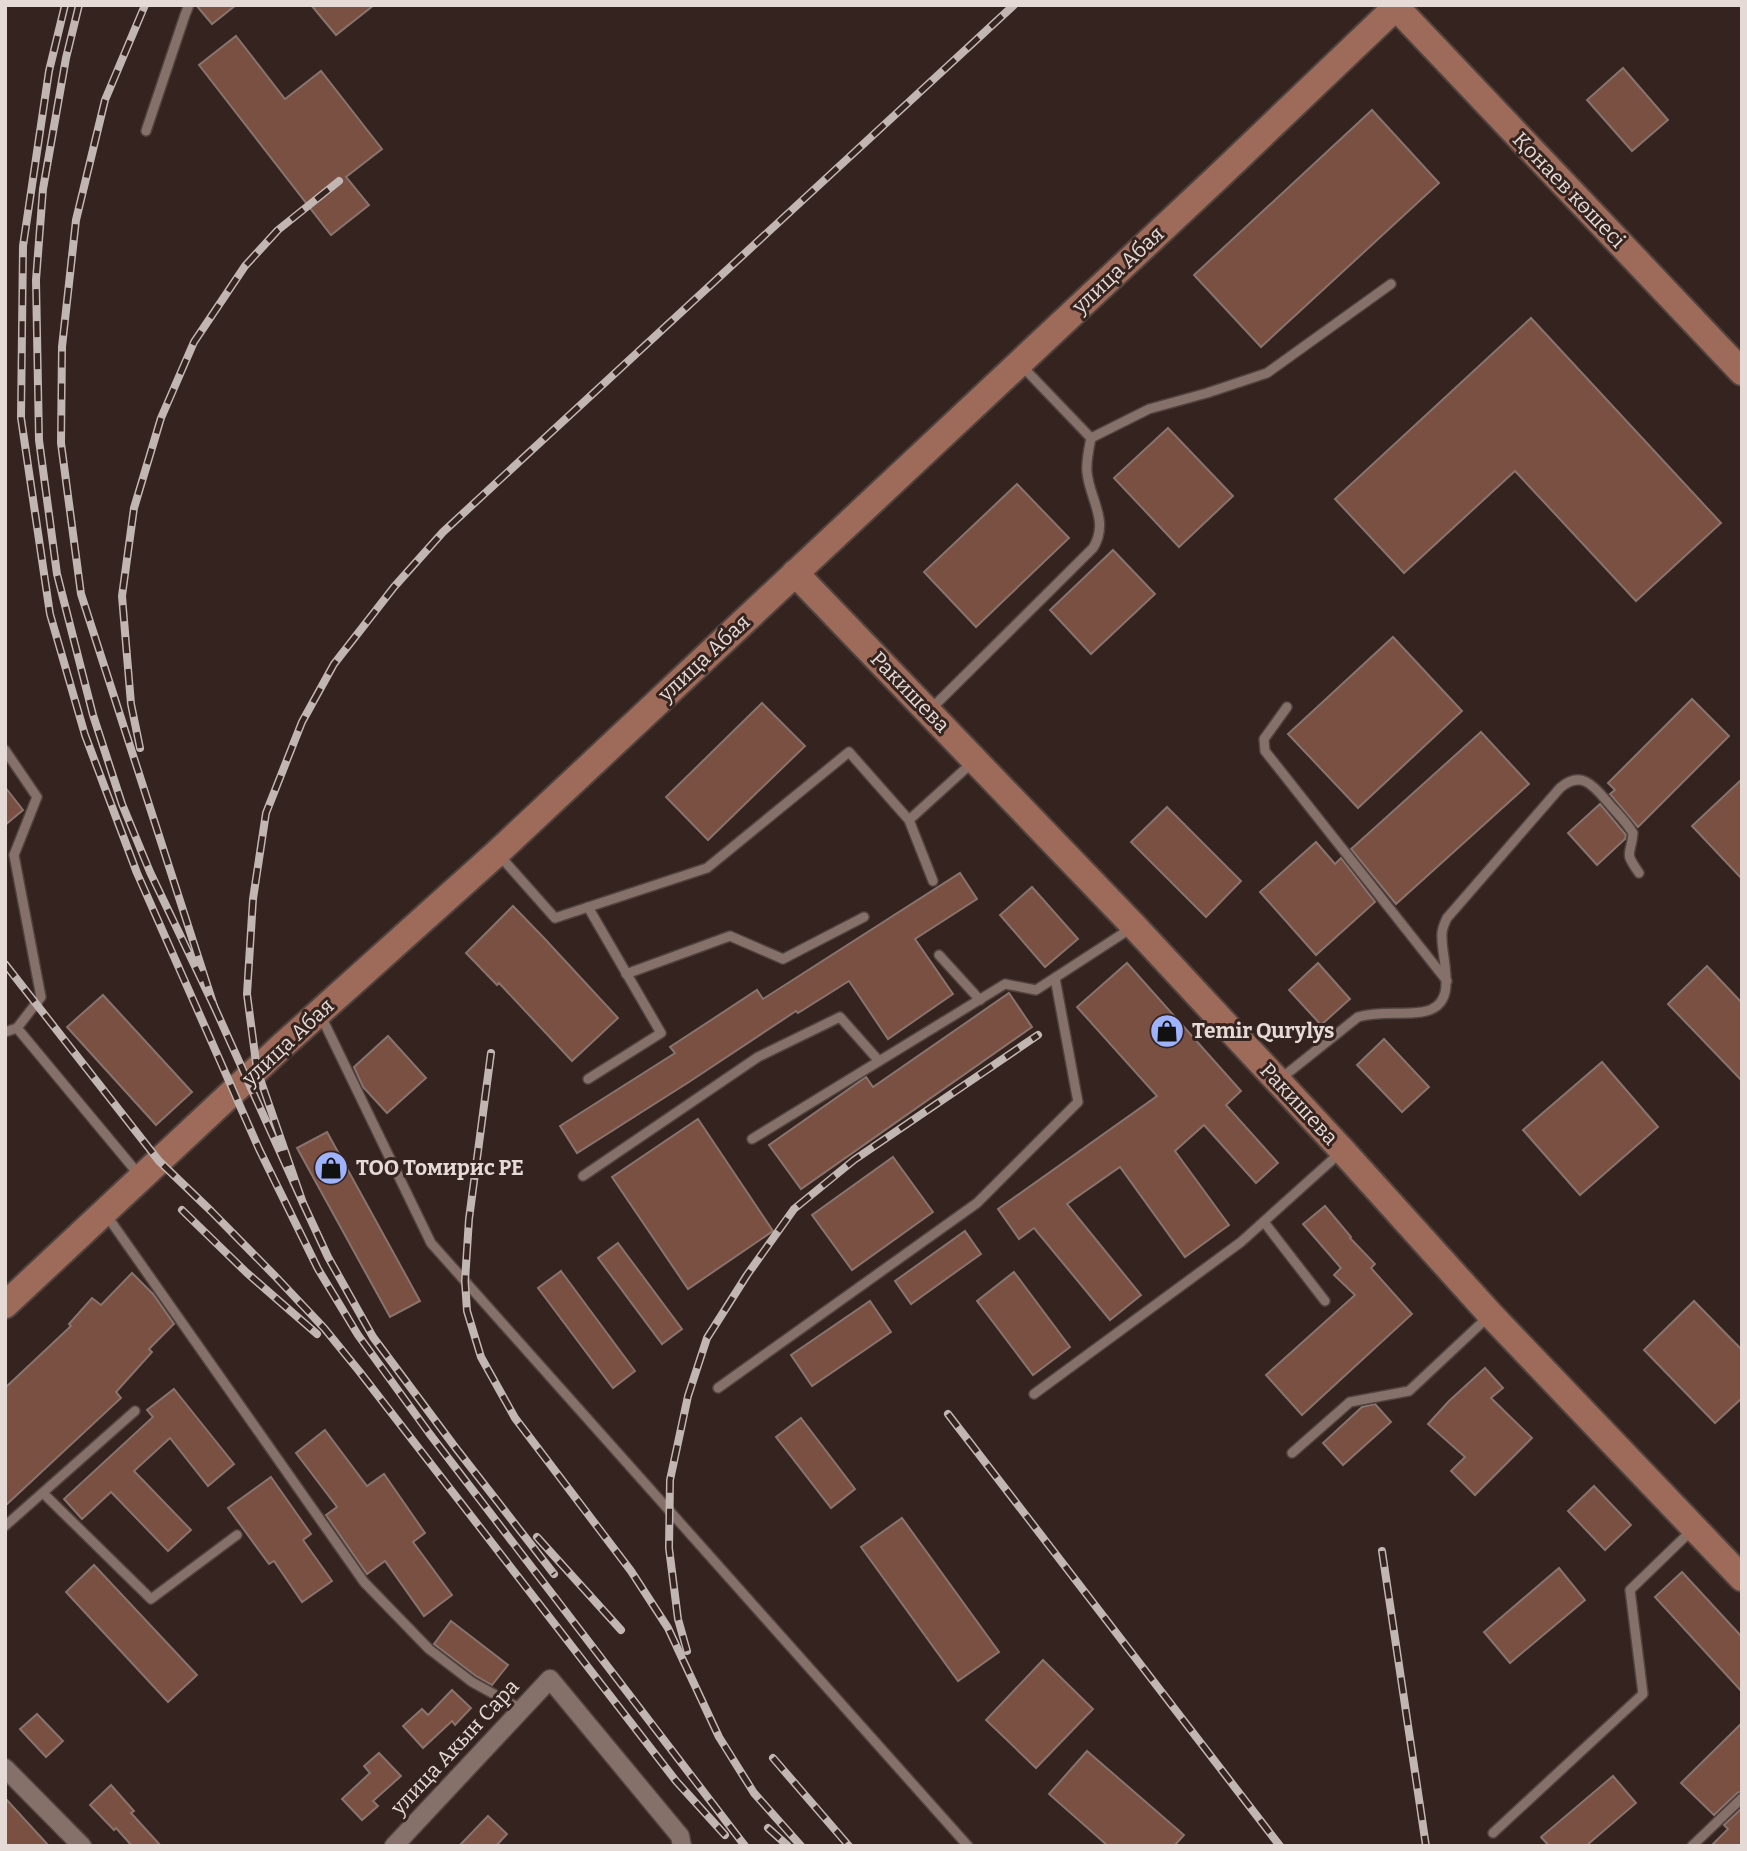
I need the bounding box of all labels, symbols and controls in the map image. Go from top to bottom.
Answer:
street label: Қонаев көшесі [1507,127,1631,253]
street label: улица Абая [1066,221,1169,320]
street label: улица Абая [652,609,755,708]
street label: Ракишева [865,646,955,738]
street label: улица Абая [236,993,339,1092]
shop icon: Temir Qurylys [1148,1012,1186,1050]
place label: Temir Qurylys [1192,1018,1334,1044]
street label: Ракишева [1254,1058,1344,1151]
shop icon: ТОО Томирис РЕ [312,1149,350,1187]
place label: ТОО Томирис РЕ [356,1155,524,1181]
street label: улица Акын Сара [385,1673,525,1821]

